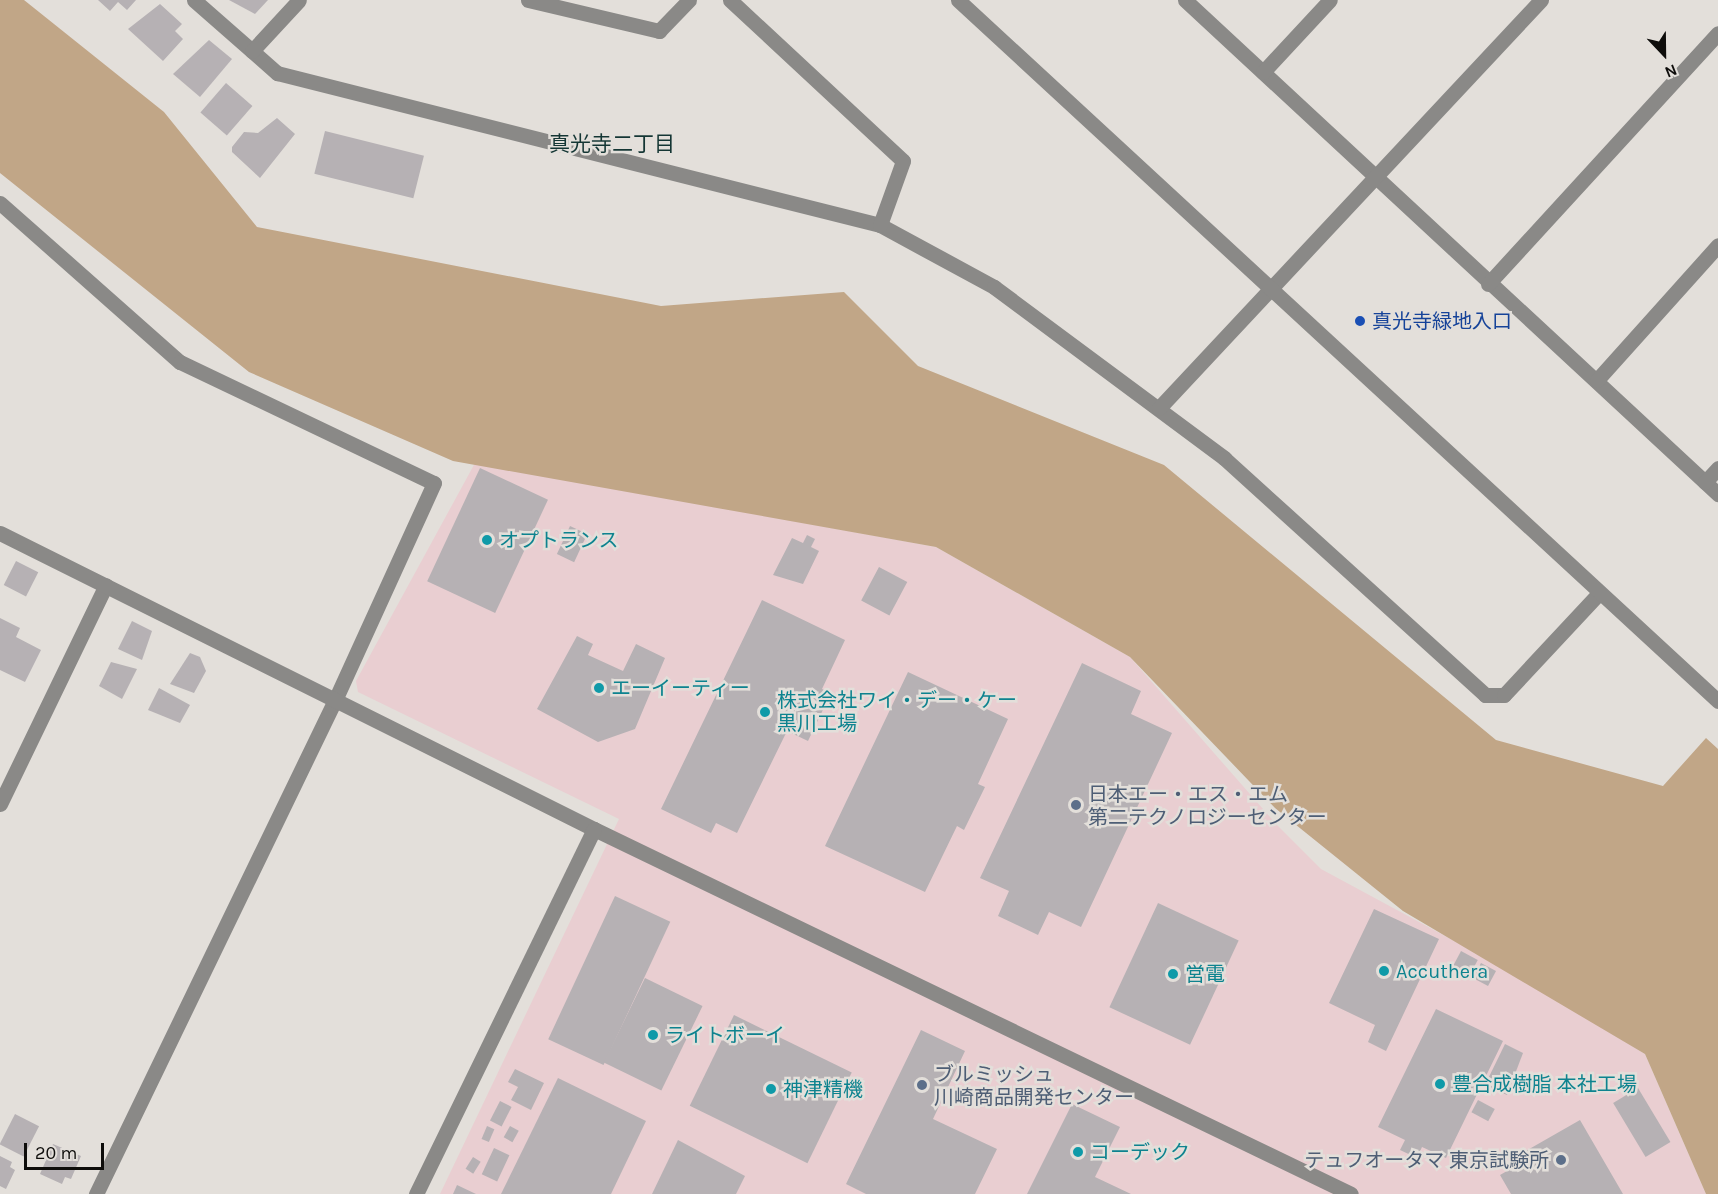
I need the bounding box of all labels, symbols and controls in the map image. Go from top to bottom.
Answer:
north arrow [1634,24,1694,84]
text: N [1662,60,1680,82]
district label: 真光寺二丁目 [549,131,675,157]
place label: 真光寺緑地入口 [1372,309,1512,333]
marker: 真光寺緑地入口 [1353,314,1367,328]
place label: オプトランス [499,528,619,552]
marker: オプトランス [480,533,494,547]
place label: エーイーティー [611,676,751,700]
marker: エーイーティー [592,681,606,695]
place label: 株式会社ワイ・デー・ケー 黒川工場 [777,688,1017,735]
marker: 株式会社ワイ・デー・ケー 黒川工場 [758,705,772,719]
place label: 日本エー・エス・エム 第二テクノロジーセンター [1088,782,1328,829]
marker: 日本エー・エス・エム 第二テクノロジーセンター [1069,798,1083,812]
place label: Accuthera [1396,959,1488,983]
place label: 営電 [1185,962,1225,986]
marker: Accuthera [1377,964,1391,978]
marker: 営電 [1166,967,1180,981]
place label: ライトボーイ [665,1023,785,1047]
marker: ライトボーイ [646,1028,660,1042]
place label: ブルミッシュ 川崎商品開発センター [934,1062,1134,1109]
place label: 豊合成樹脂 本社工場 [1452,1072,1637,1096]
place label: 神津精機 [783,1077,863,1101]
marker: 豊合成樹脂 本社工場 [1433,1077,1447,1091]
marker: ブルミッシュ 川崎商品開発センター [915,1078,929,1092]
marker: 神津精機 [764,1082,778,1096]
scale bar [27,1131,106,1169]
place label: コーデック [1090,1140,1190,1164]
text: 20 m [35,1142,77,1164]
marker: コーデック [1071,1145,1085,1159]
place label: テュフオータマ 東京試験所 [1304,1148,1549,1172]
marker: テュフオータマ 東京試験所 [1554,1153,1568,1167]

